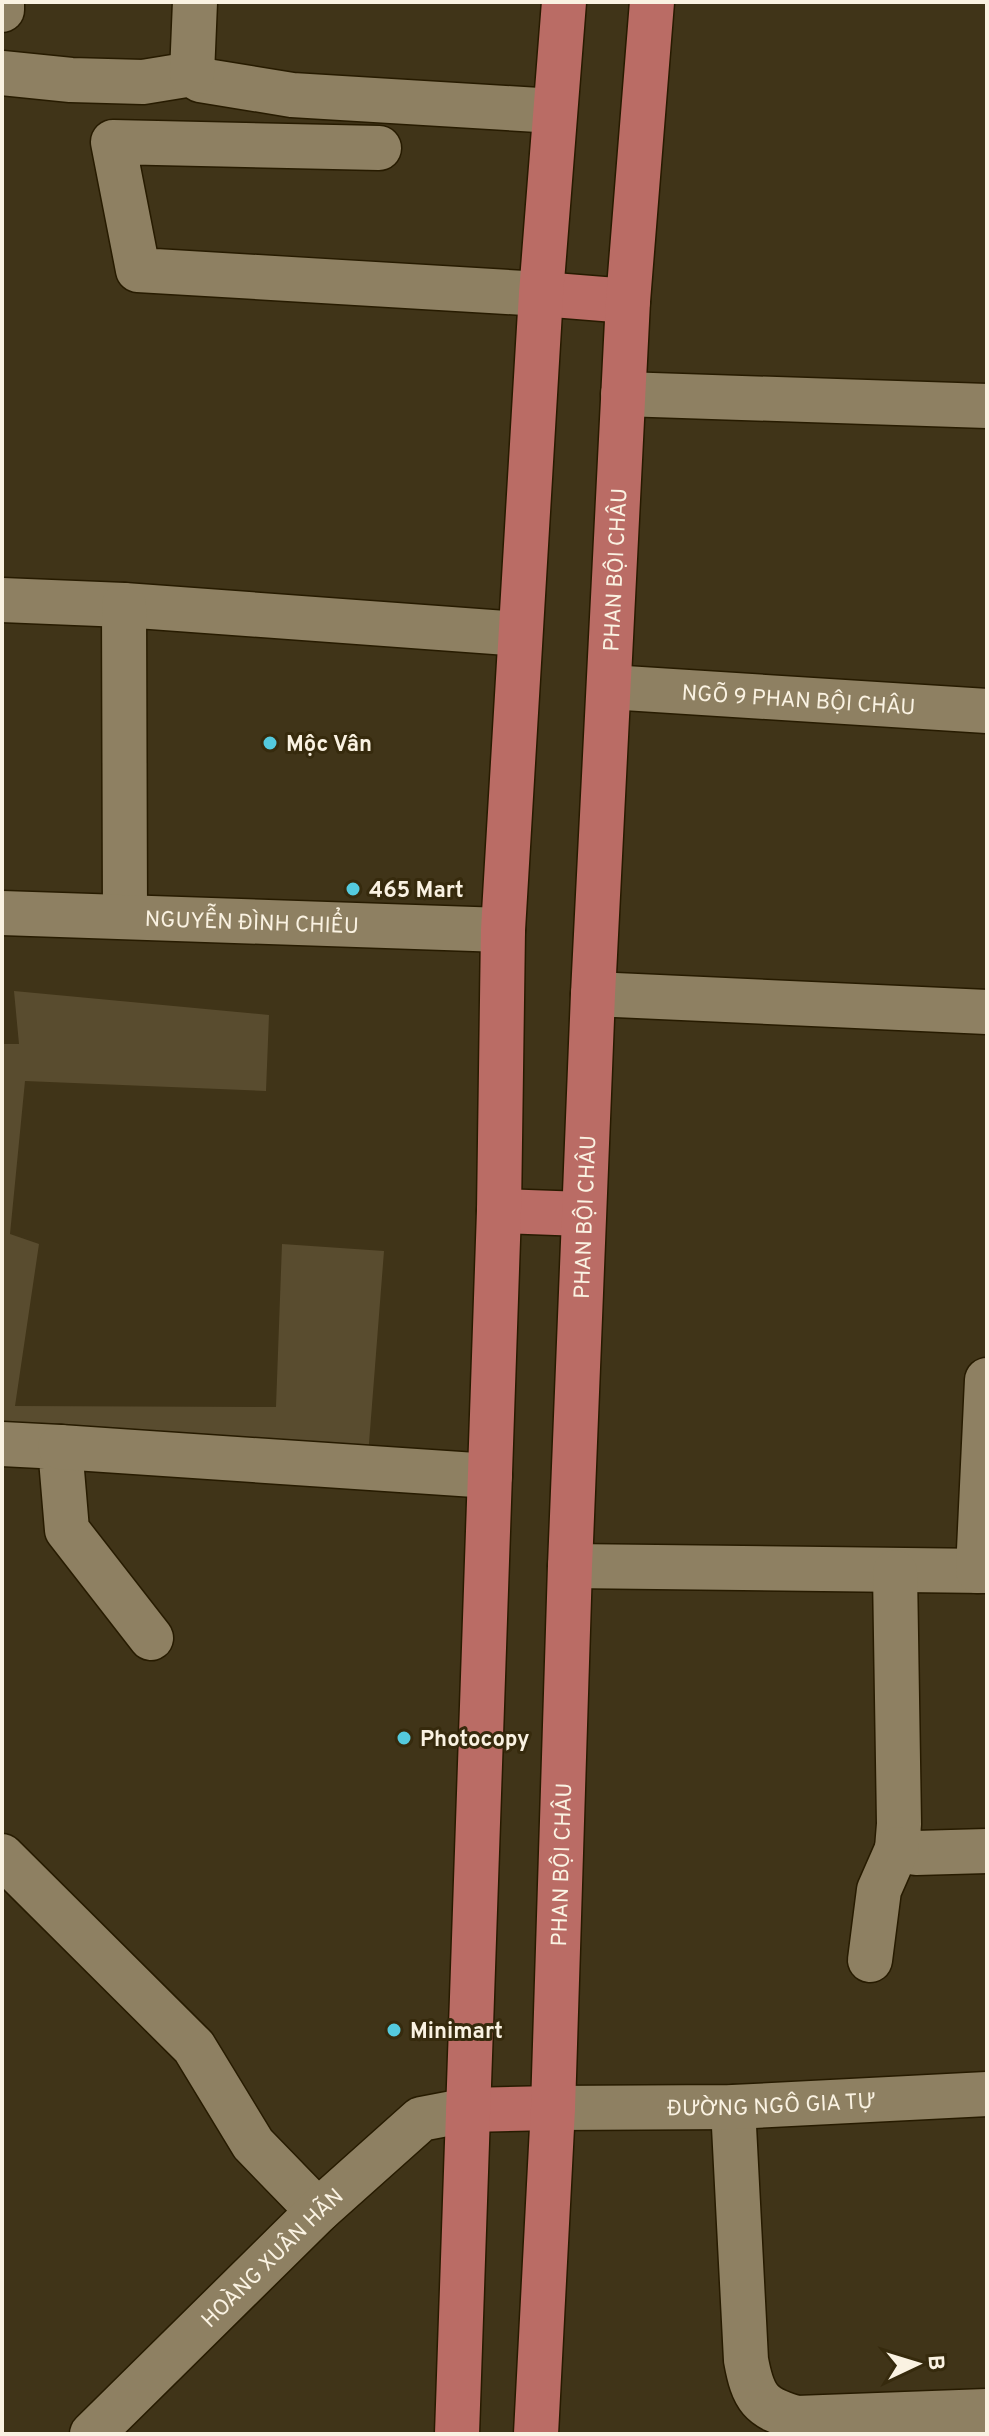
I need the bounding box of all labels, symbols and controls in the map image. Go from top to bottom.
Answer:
street label: PHAN BỘI CHÂU [599,487,635,652]
street label: NGÕ 9 PHAN BỘI CHÂU [681,681,916,722]
place label: Mộc Vân [286,732,372,759]
marker: Mộc Vân [261,734,279,752]
place label: 465 Mart [369,878,464,905]
marker: 465 Mart [344,880,362,898]
street label: NGUYỄN ĐÌNH CHIỂU [144,902,359,941]
street label: PHAN BỘI CHÂU [570,1135,603,1300]
place label: Photocopy [420,1727,530,1754]
marker: Photocopy [395,1729,413,1747]
street label: PHAN BỘI CHÂU [547,1782,579,1947]
place label: Minimart [410,2019,503,2046]
marker: Minimart [385,2021,403,2039]
street label: ĐƯỜNG NGÔ GIA TỰ [667,2089,876,2123]
street label: HOÀNG XUÂN HÃN [197,2184,350,2335]
north arrow [877,2324,957,2404]
text: B [920,2354,948,2371]

